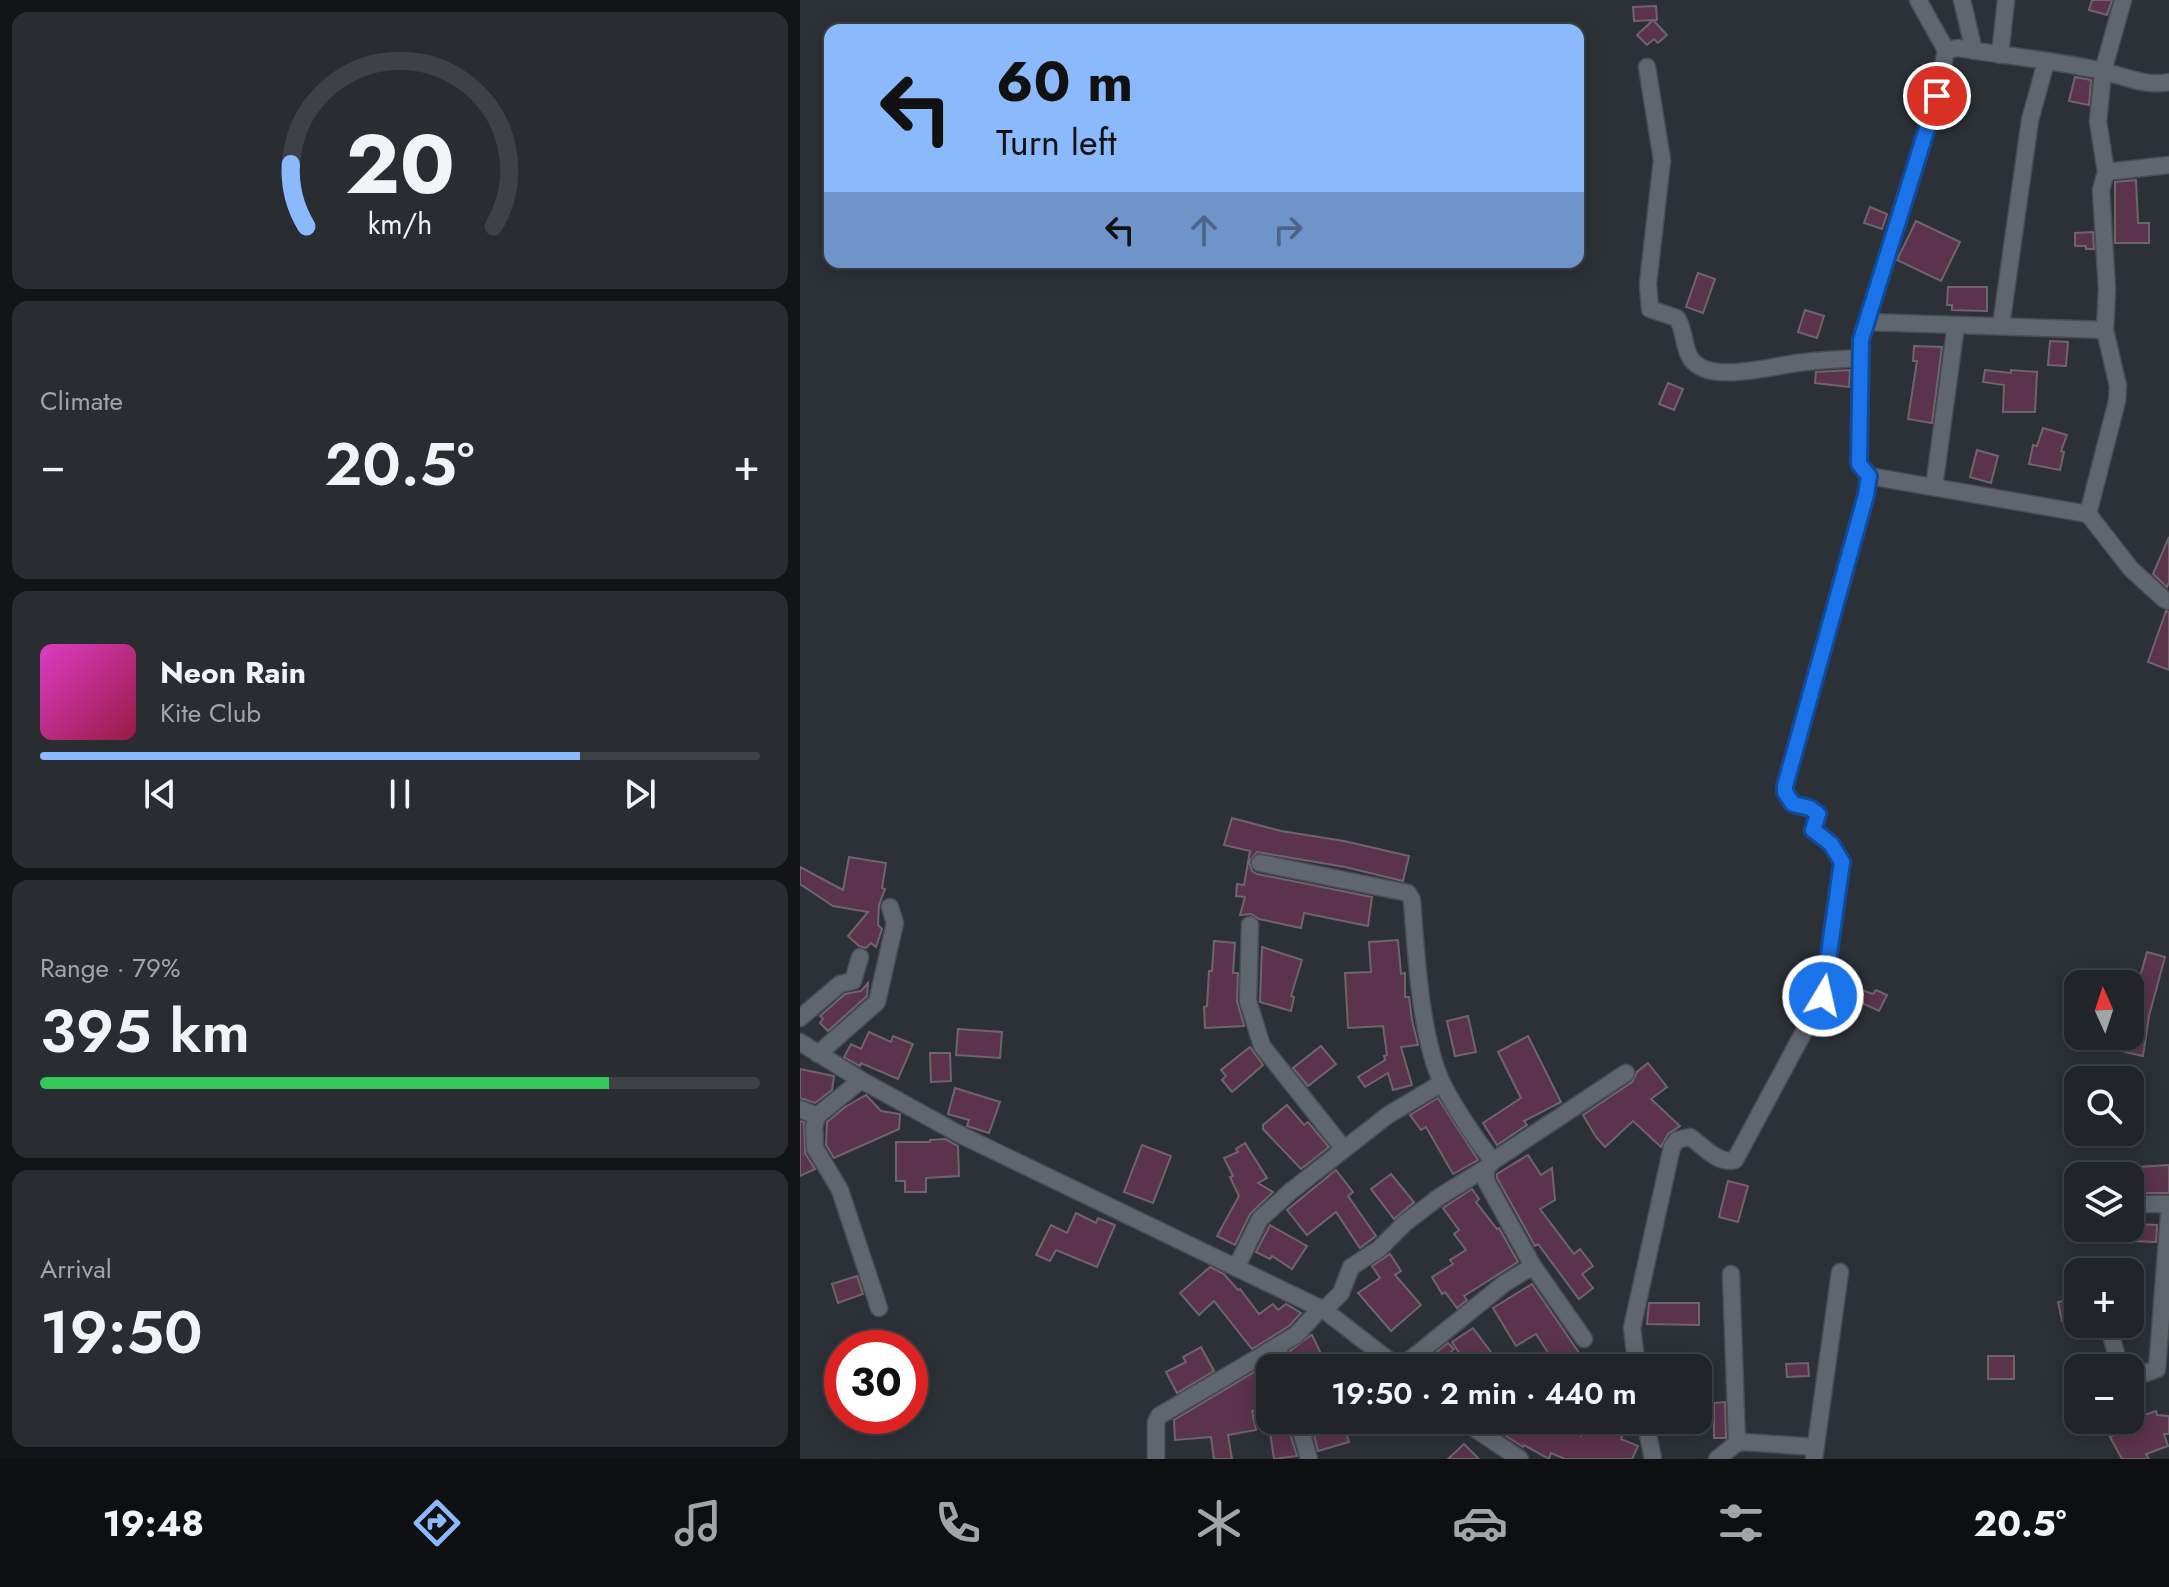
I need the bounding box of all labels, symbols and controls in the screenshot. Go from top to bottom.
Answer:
text: 60 m [996,41,1133,122]
icon: left [864,56,968,160]
pin [1903,62,1971,130]
icon: arrive [1915,74,1959,118]
text: 20 [345,103,455,223]
text: Turn left [996,116,1117,168]
text: km/h [368,203,432,245]
icon: left [1098,208,1142,252]
icon: ahead [1182,208,1226,252]
icon: right [1266,208,1310,252]
text: Climate [40,382,123,420]
text: 20.5° [325,421,474,508]
text: − [40,433,66,497]
text: + [733,433,760,497]
text: Neon Rain [160,651,306,694]
text: Kite Club [160,694,261,732]
icon: previous [138,772,182,816]
icon: pause [378,772,422,816]
icon: next [618,772,662,816]
text: Range · 79% [40,949,180,987]
position arrow [1781,954,1865,1038]
north arrow [2064,970,2144,1050]
map controls [2064,970,2144,1434]
text: 395 km [40,988,250,1075]
button: search [2064,1066,2144,1146]
button: layers [2064,1162,2144,1242]
text: Arrival [40,1250,112,1288]
button: + [2064,1258,2144,1338]
text: 19:50 [40,1289,203,1376]
speed limit sign: 30 [824,1330,928,1434]
button: − [2064,1354,2144,1434]
text: 19:50 · 2 min · 440 m [1331,1372,1637,1415]
icon: directions [409,1495,465,1551]
icon: music [670,1495,726,1551]
icon: phone [930,1495,986,1551]
icon: climate [1191,1495,1247,1551]
icon: car [1452,1495,1508,1551]
icon: filters [1713,1495,1769,1551]
text: 19:48 [102,1497,204,1549]
text: 20.5° [1974,1497,2067,1549]

